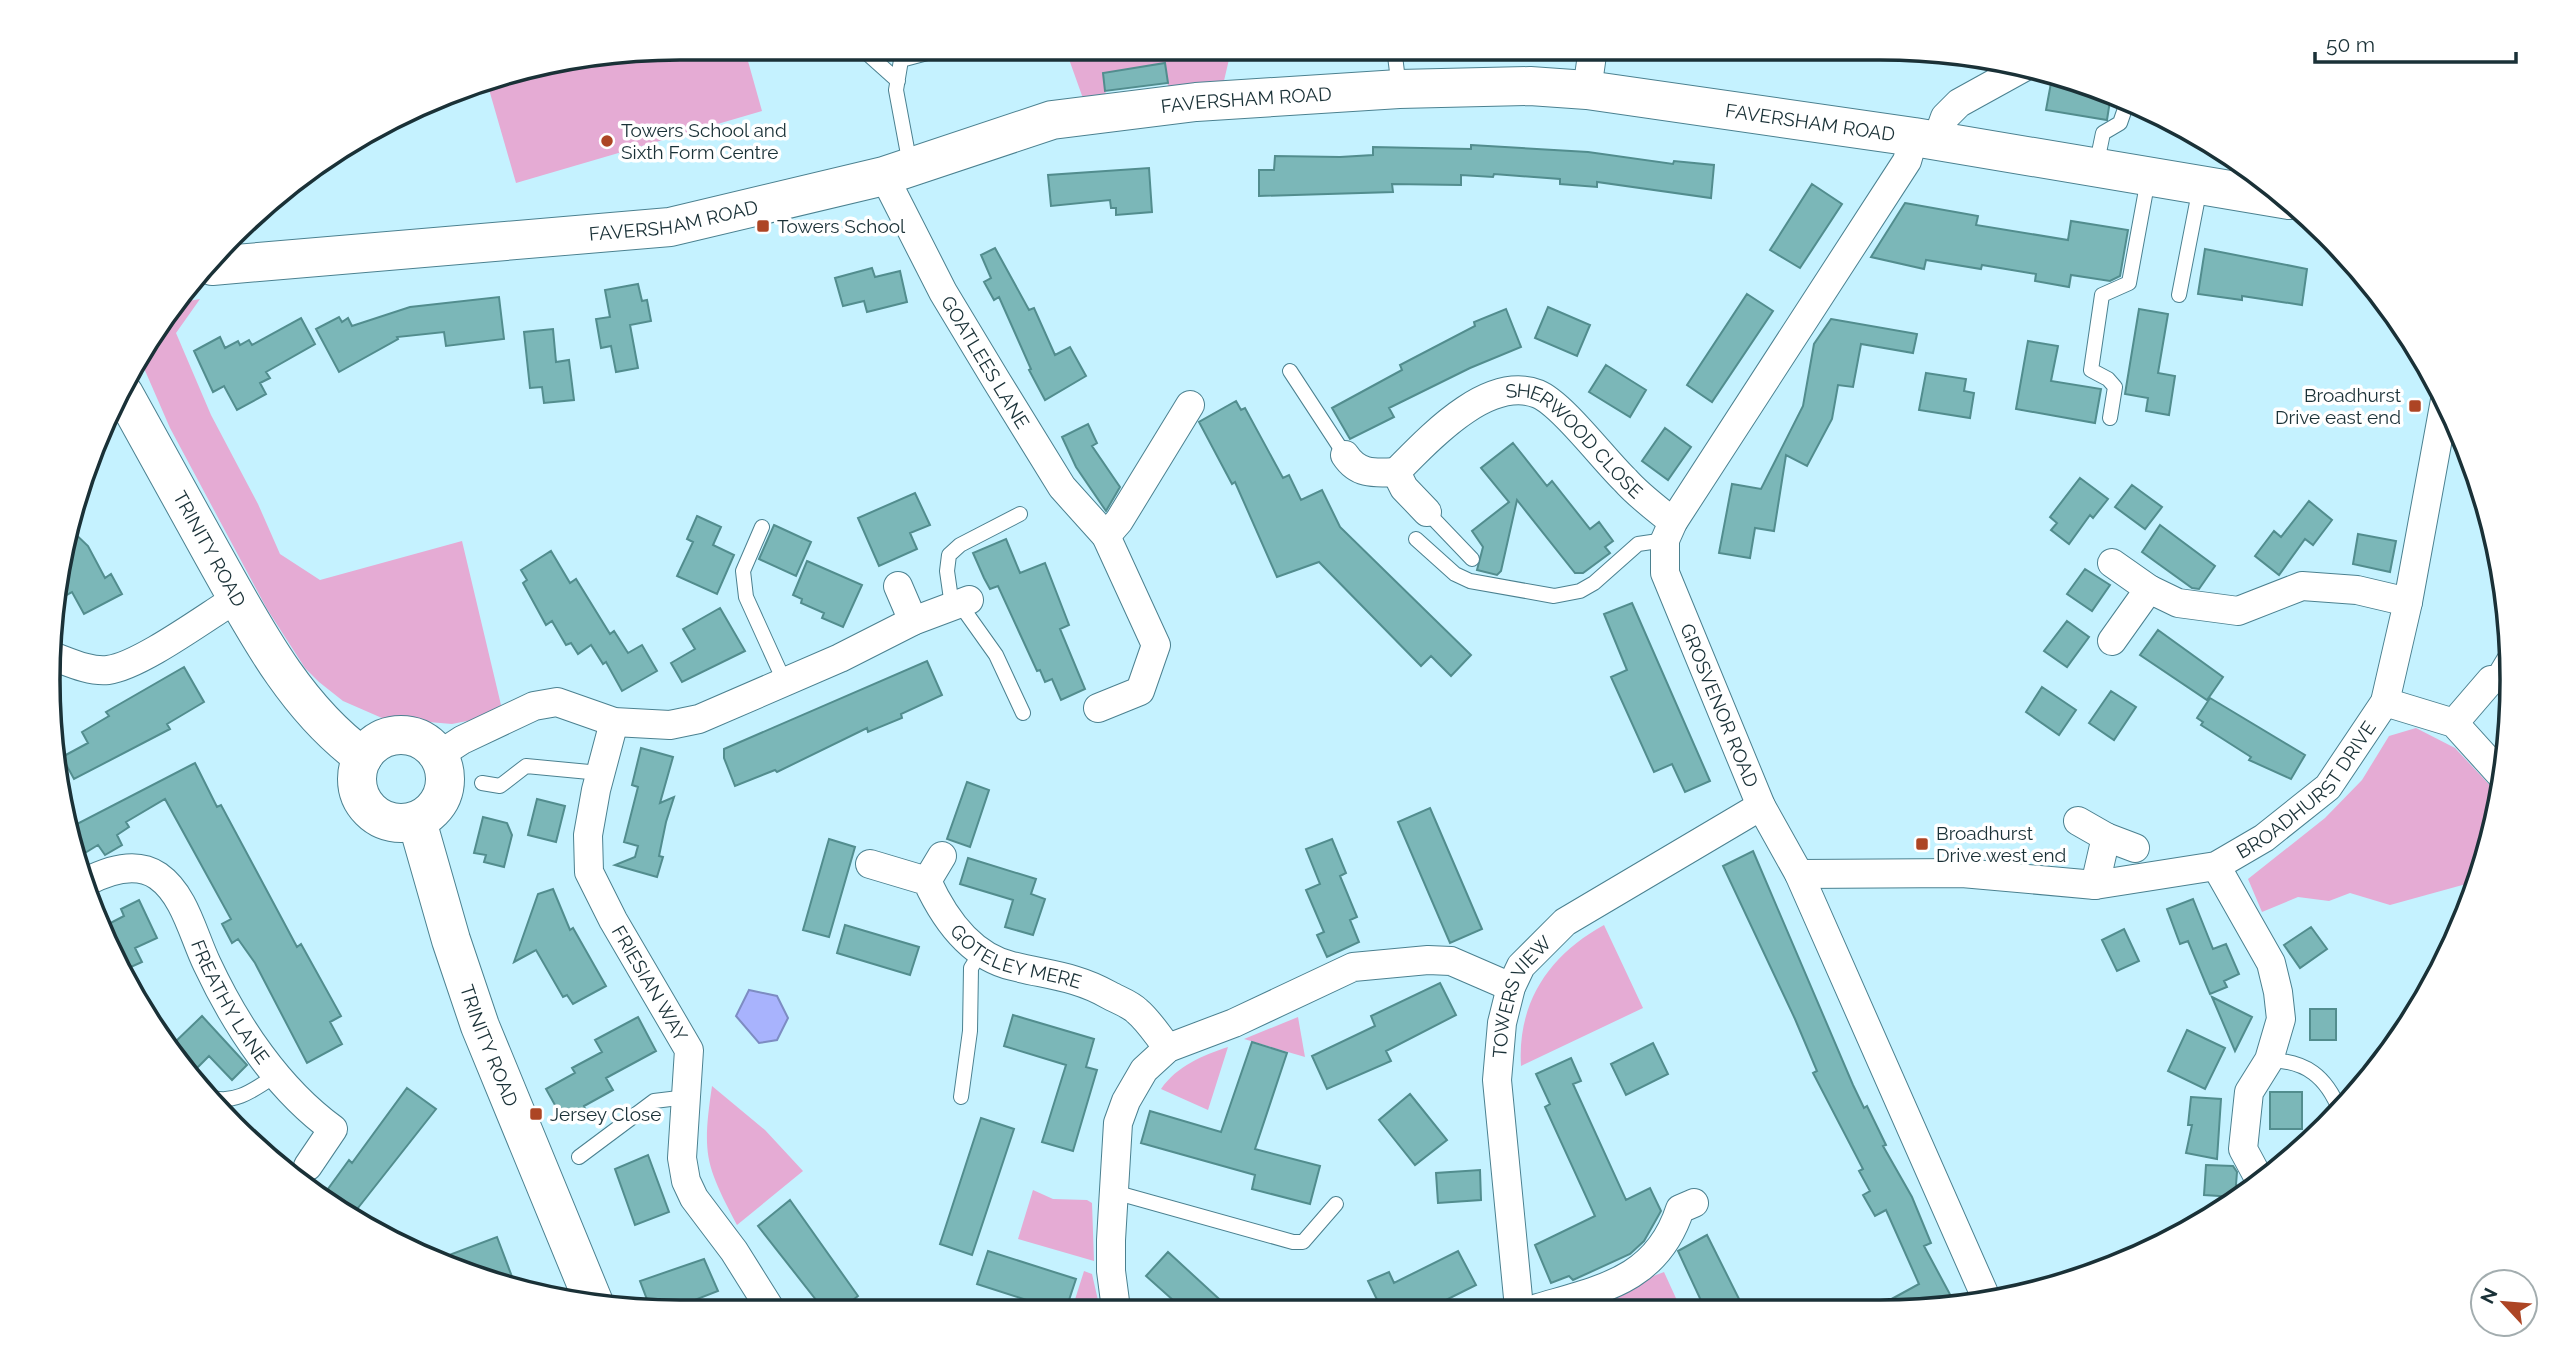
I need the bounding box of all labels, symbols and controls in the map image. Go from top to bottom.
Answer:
scale bar [2315,21,2516,65]
text: 50 m [2326,32,2375,57]
street label: FAVERSHAM ROAD [1159,82,1332,117]
street label: FAVERSHAM ROAD [1724,99,1897,145]
place label: Towers School and Sixth Form Centre [621,119,787,163]
marker: Towers School and Sixth Form Centre [599,133,615,149]
street label: FAVERSHAM ROAD [588,195,760,245]
place label: Towers School [777,215,906,237]
marker: Towers School [755,218,771,234]
street label: GOATLEES LANE [937,292,1034,432]
street label: SHERWOOD CLOSE [1504,379,1647,503]
place label: Broadhurst Drive east end [2275,384,2402,428]
marker: Broadhurst Drive east end [2407,398,2423,414]
street label: TRINITY ROAD [169,487,251,610]
street label: GROSVENOR ROAD [1676,620,1763,790]
street label: BROADHURST DRIVE [2233,717,2380,863]
place label: Broadhurst Drive west end [1936,822,2066,866]
marker: Broadhurst Drive west end [1914,836,1930,852]
street label: GOTELEY MERE [946,920,1084,993]
street label: FRIESIAN WAY [608,921,693,1046]
street label: TOWERS VIEW [1488,931,1556,1059]
street label: FREATHY LANE [187,937,274,1068]
street label: TRINITY ROAD [456,982,523,1110]
place label: Jersey Close [550,1103,661,1125]
marker: Jersey Close [528,1106,544,1122]
north arrow [2469,1268,2539,1338]
text: N [2476,1284,2502,1307]

